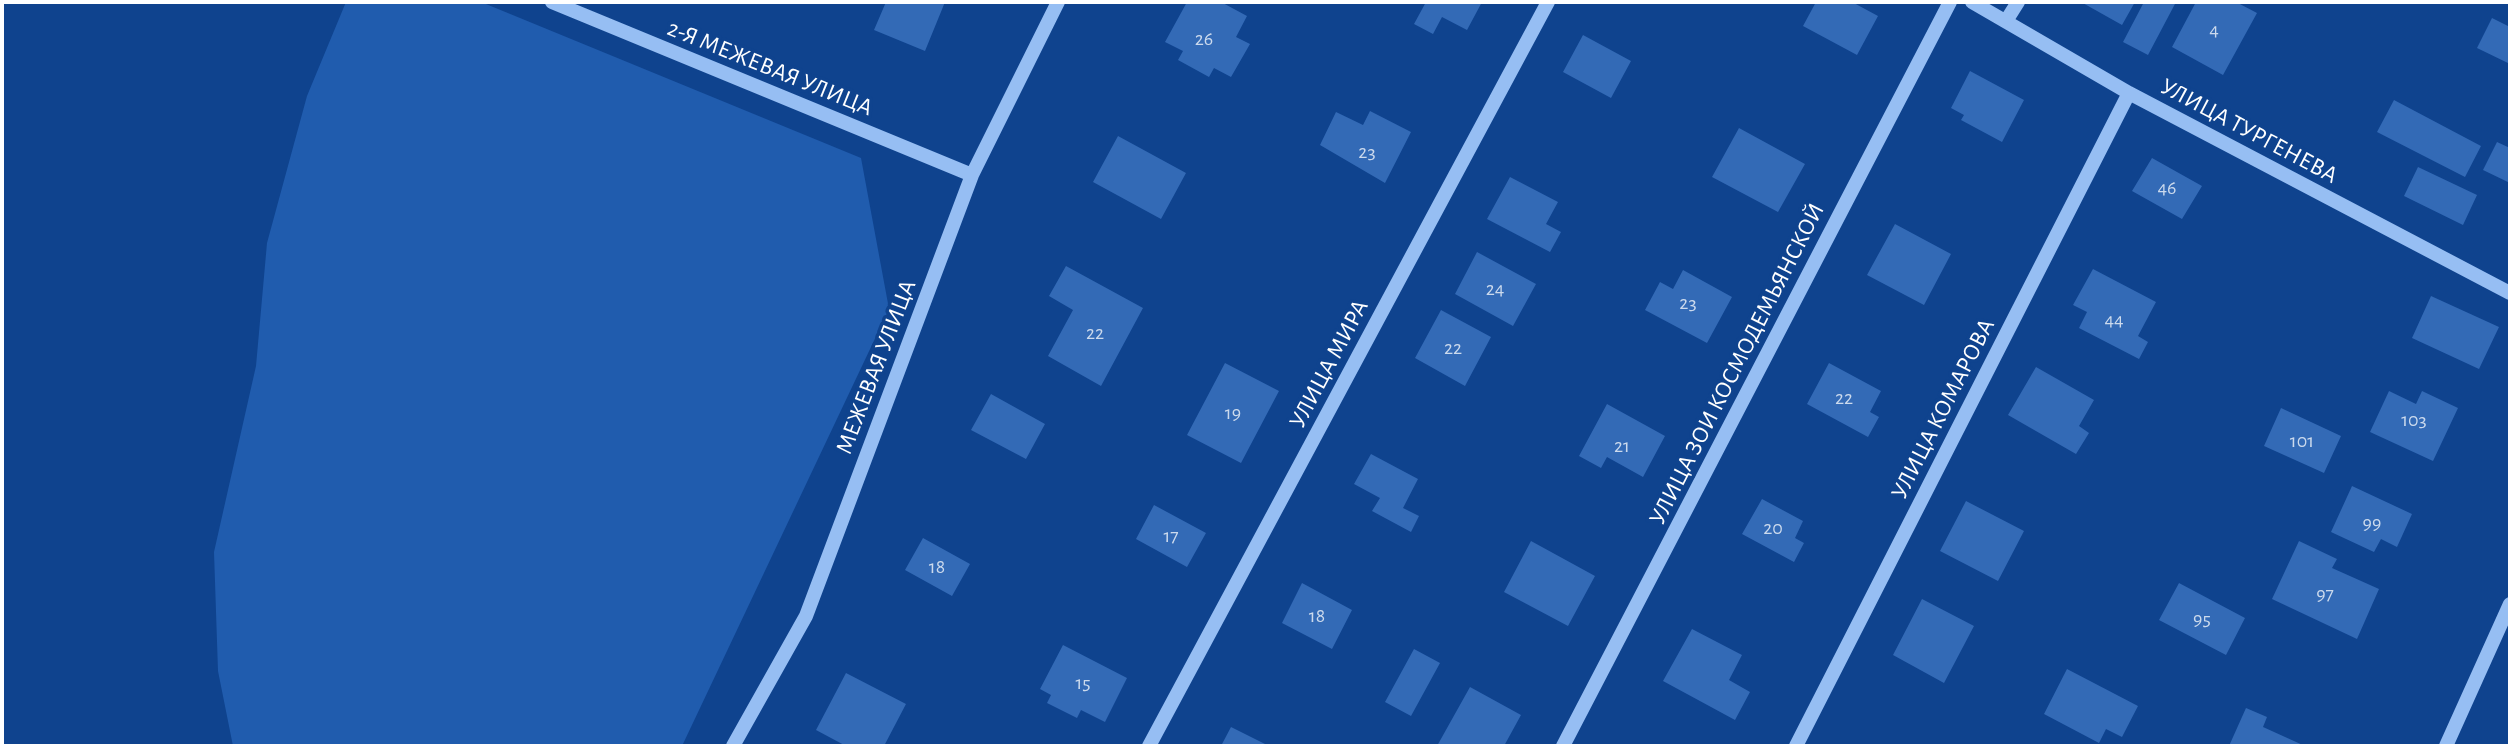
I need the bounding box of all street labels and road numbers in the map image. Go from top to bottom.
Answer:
street label: 2-Я МЕЖЕВАЯ УЛИЦА [663,14,877,122]
street label: УЛИЦА ТУРГЕНЕВА [2155,72,2343,190]
street label: УЛИЦА ЗОИ КОСМОДЕМЬЯНСКОЙ [1643,198,1831,530]
street label: МЕЖЕВАЯ УЛИЦА [829,276,923,458]
street label: УЛИЦА МИРА [1283,295,1375,433]
street label: УЛИЦА КОМАРОВА [1885,314,2001,504]

